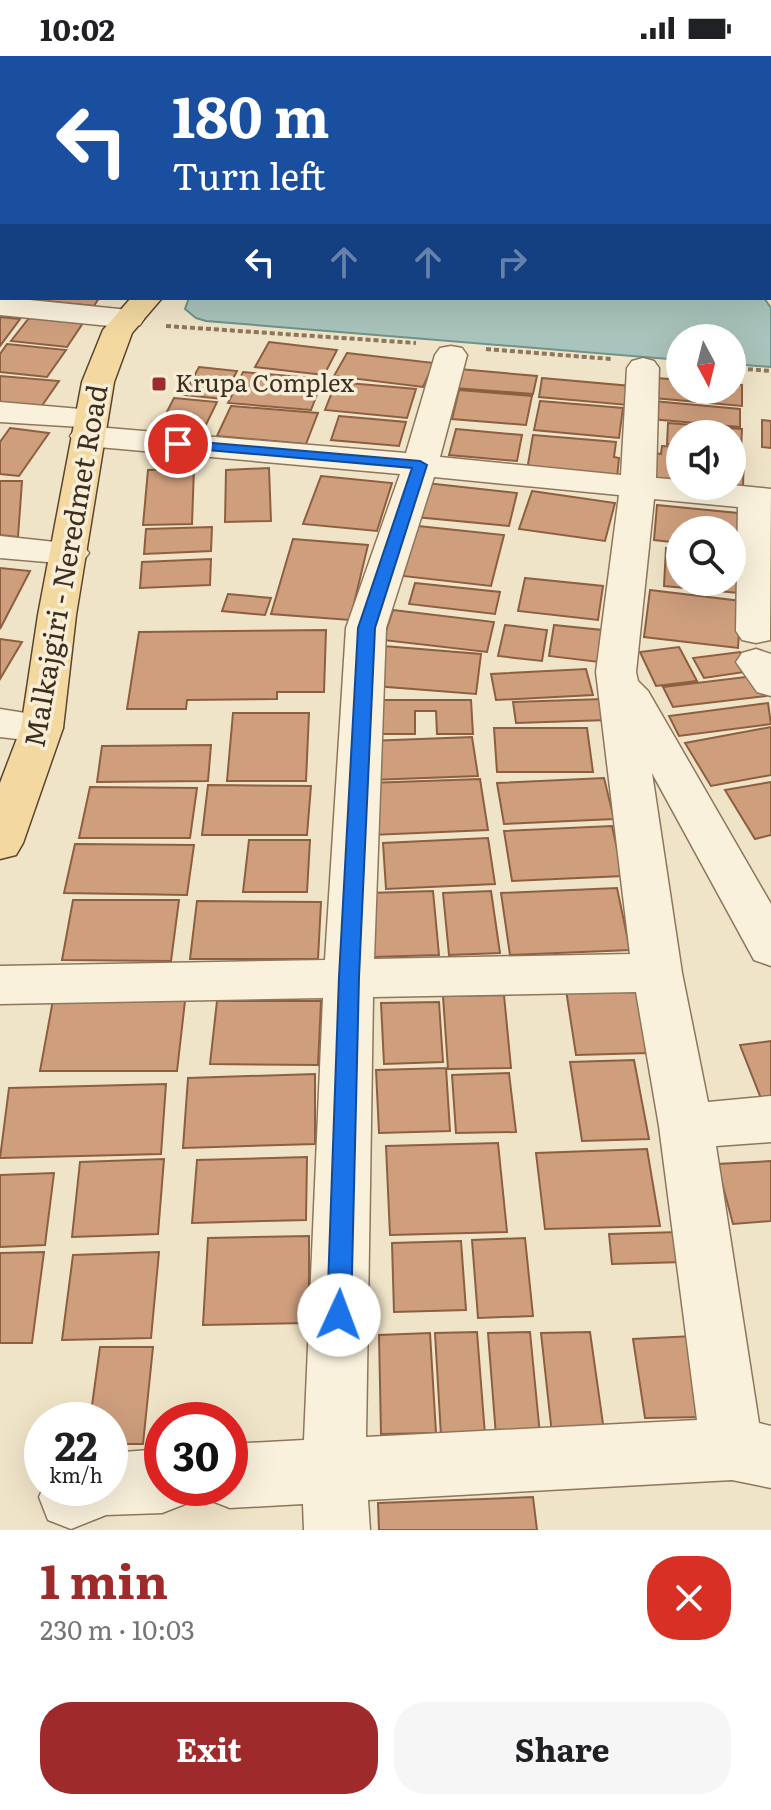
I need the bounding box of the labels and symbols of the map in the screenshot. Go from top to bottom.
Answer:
north arrow [666,324,746,404]
place label: Krupa Complex [175,364,355,399]
marker: Krupa Complex [150,375,168,393]
street label: Malkajgiri - Neredmet Road [11,381,117,750]
pin [144,410,212,478]
position arrow [297,1273,381,1357]
speed limit sign: 30 [144,1402,248,1506]

